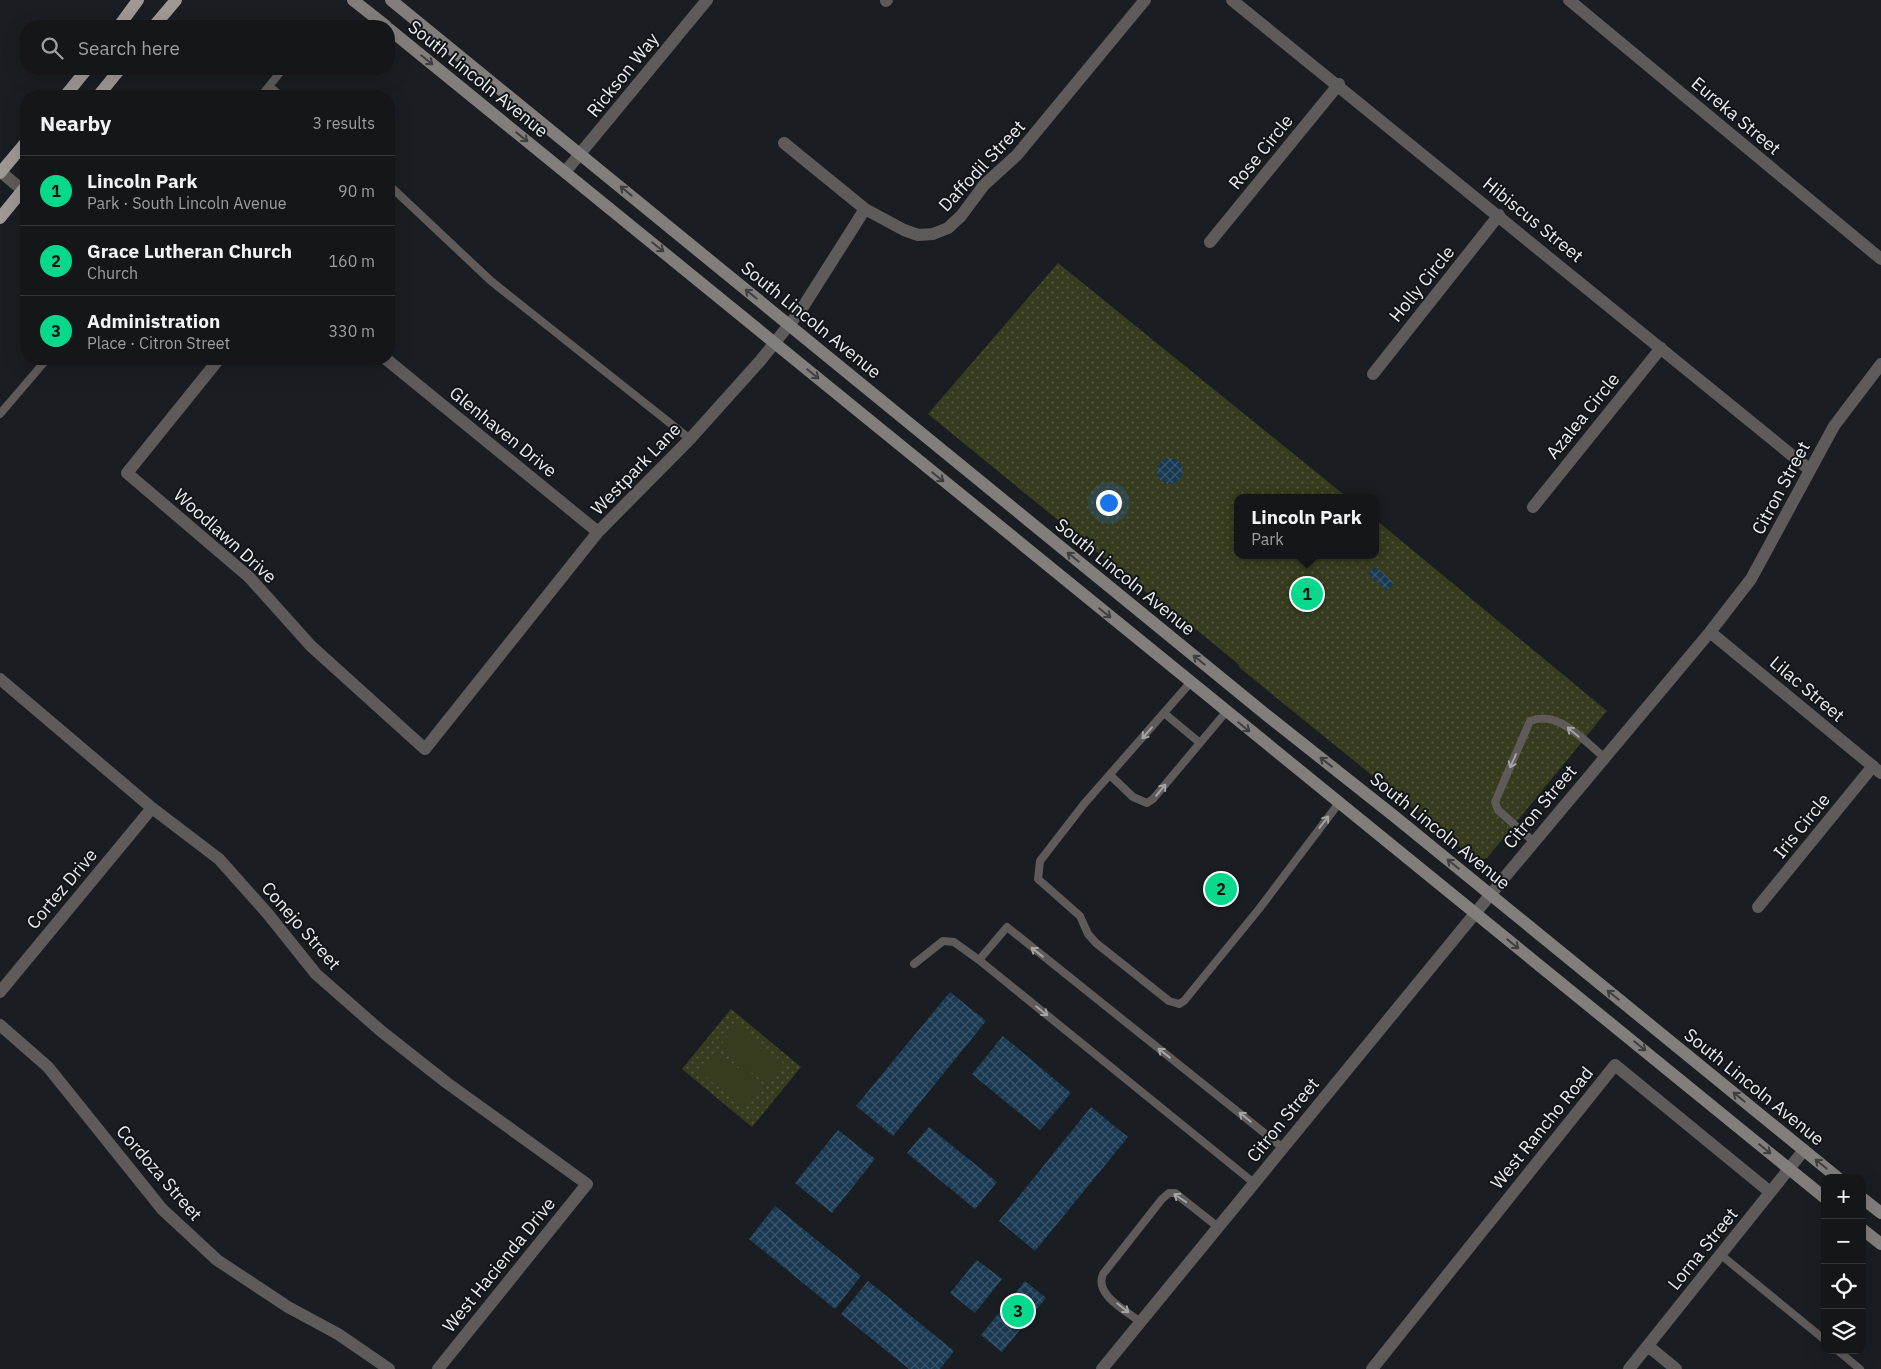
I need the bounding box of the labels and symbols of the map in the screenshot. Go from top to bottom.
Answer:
street label: South Lincoln Avenue [404,15,553,142]
street label: Rickson Way [582,28,664,122]
one-way arrow [420,54,433,65]
street label: Eureka Street [1687,72,1786,160]
street label: Rose Circle [1223,109,1298,194]
street label: Daffodil Street [933,115,1030,216]
one-way arrow [515,131,528,142]
street label: Hibiscus Street [1478,172,1588,267]
one-way arrow [619,185,632,197]
street label: Holly Circle [1384,241,1459,327]
one-way arrow [651,242,664,253]
street label: South Lincoln Avenue [737,256,886,383]
one-way arrow [745,288,758,299]
one-way arrow [806,368,819,379]
street label: Azalea Circle [1541,368,1624,463]
street label: Glenhaven Drive [445,381,562,482]
street label: Westpark Lane [586,418,686,520]
street label: Citron Street [1746,437,1815,538]
one-way arrow [932,471,945,482]
street label: Woodlawn Drive [169,483,282,588]
your location [1096,490,1122,516]
street label: South Lincoln Avenue [1051,513,1200,640]
one-way arrow [1067,552,1080,563]
pin: 1 [1291,575,1323,613]
one-way arrow [1098,607,1111,619]
street label: Lilac Street [1765,651,1849,727]
one-way arrow [1193,655,1206,666]
one-way arrow [1237,721,1250,732]
one-way arrow [1566,726,1579,737]
one-way arrow [1141,727,1153,740]
one-way arrow [1508,753,1518,768]
one-way arrow [1320,757,1333,768]
street label: Citron Street [1498,760,1581,853]
street label: South Lincoln Avenue [1366,767,1515,894]
one-way arrow [1155,784,1166,797]
street label: Iris Circle [1768,788,1835,863]
one-way arrow [1319,816,1330,829]
street label: Cortez Drive [21,844,102,934]
one-way arrow [1447,858,1460,869]
pin: 2 [1205,870,1237,908]
street label: Conejo Street [257,877,346,975]
one-way arrow [1507,938,1520,949]
one-way arrow [1031,946,1044,957]
one-way arrow [1607,990,1620,1001]
one-way arrow [1035,1005,1048,1016]
street label: South Lincoln Avenue [1680,1023,1829,1150]
one-way arrow [1633,1041,1646,1052]
one-way arrow [1158,1047,1171,1058]
street label: West Rancho Road [1485,1062,1598,1194]
street label: Citron Street [1241,1073,1324,1167]
one-way arrow [1733,1092,1746,1103]
one-way arrow [1239,1112,1252,1123]
street label: Cordoza Street [111,1120,207,1225]
one-way arrow [1758,1144,1771,1155]
one-way arrow [1815,1158,1828,1169]
street label: West Hacienda Drive [437,1192,560,1337]
one-way arrow [1173,1192,1187,1203]
street label: Lorna Street [1663,1203,1743,1294]
pin: 3 [1002,1292,1034,1330]
one-way arrow [1116,1303,1129,1314]

